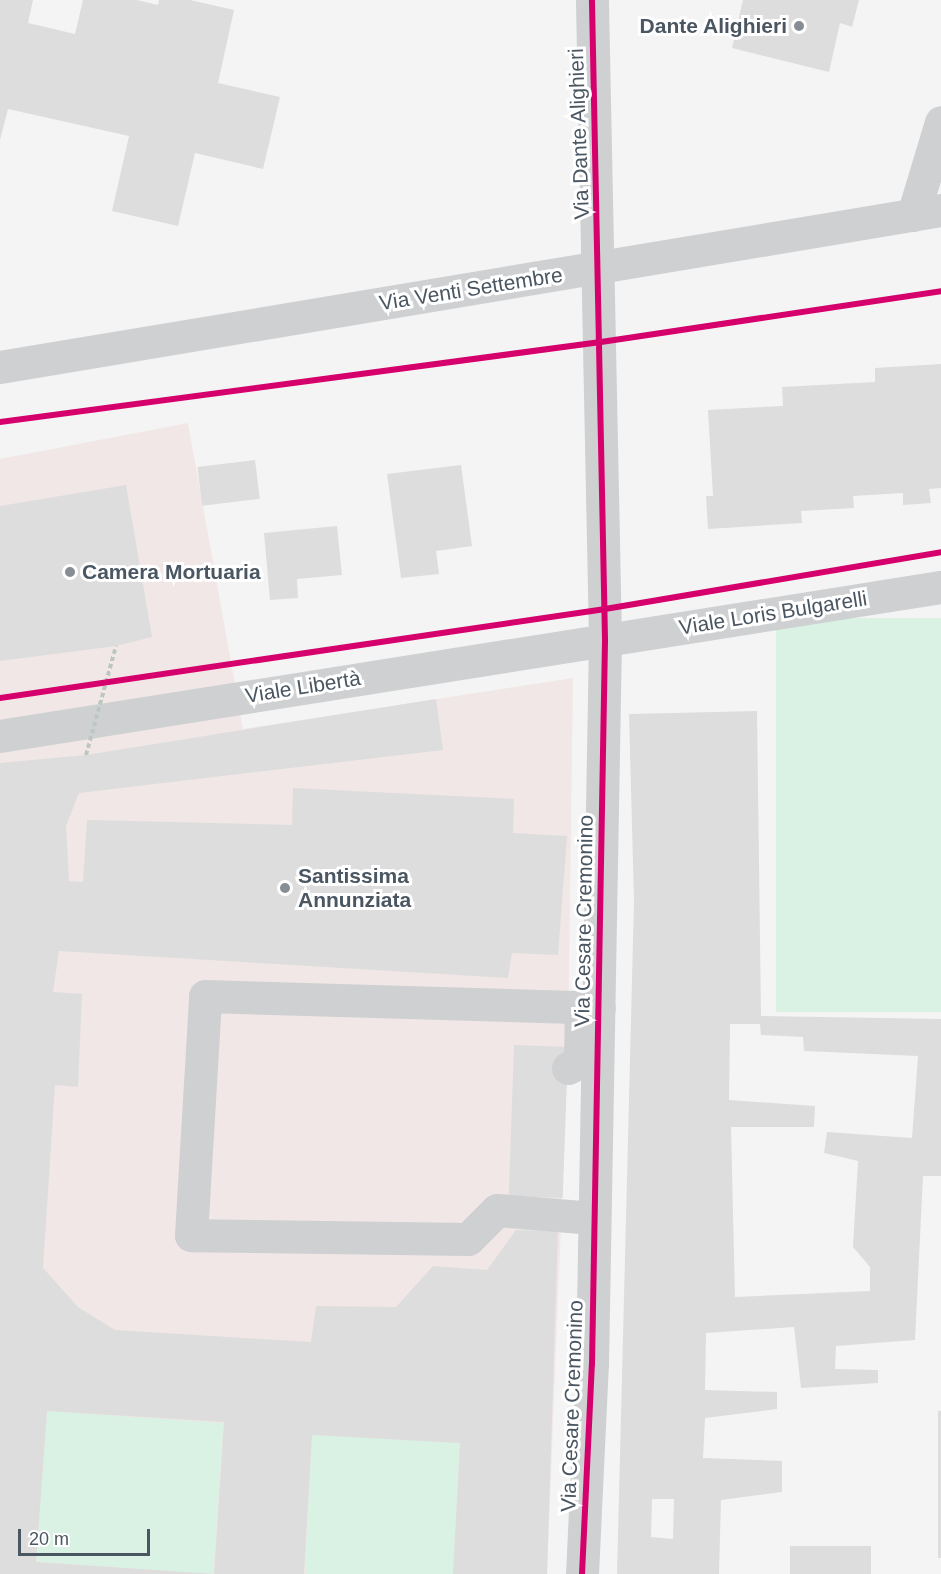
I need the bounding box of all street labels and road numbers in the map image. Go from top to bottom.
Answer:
street label: Via Dante Alighieri [563,47,595,221]
street label: Via Venti Settembre [378,262,564,316]
street label: Viale Loris Bulgarelli [677,586,869,640]
street label: Viale Libertà [244,665,362,709]
street label: Via Cesare Cremonino [570,815,598,1027]
street label: Via Cesare Cremonino [556,1300,588,1512]

